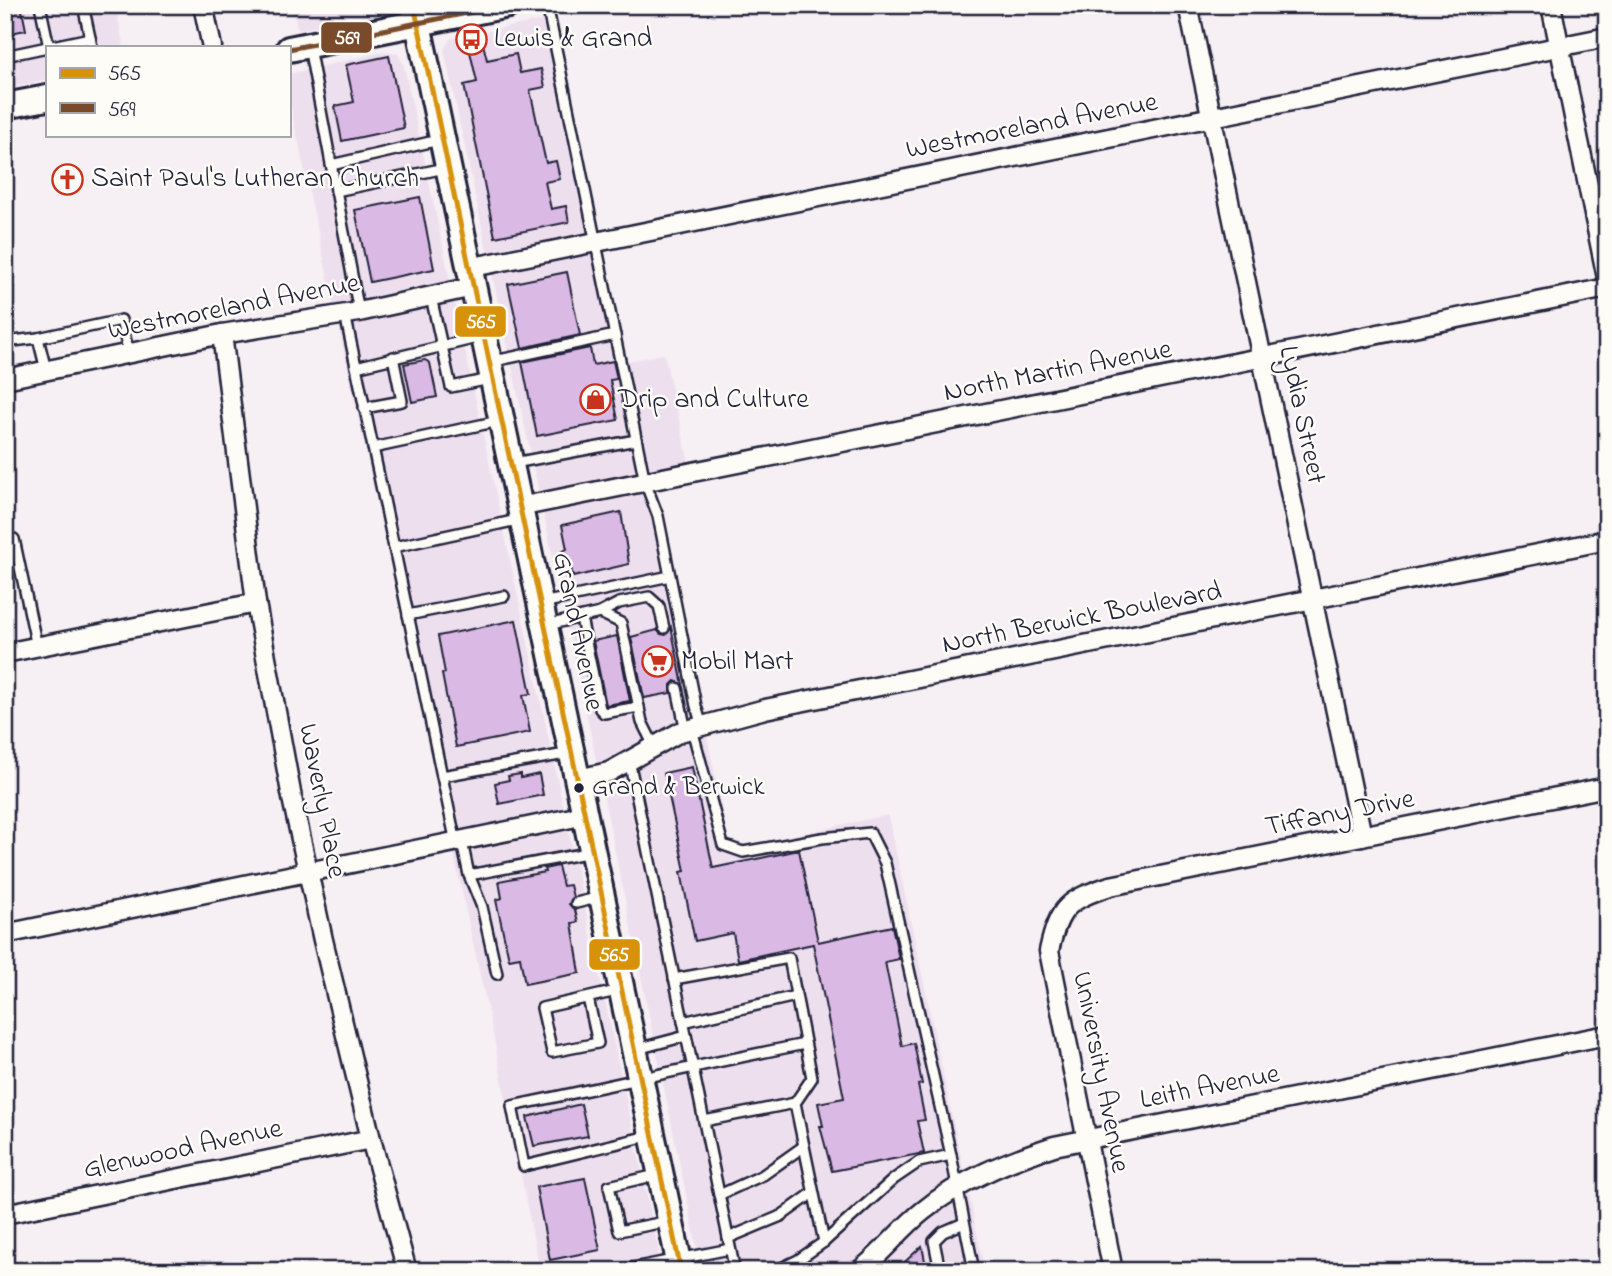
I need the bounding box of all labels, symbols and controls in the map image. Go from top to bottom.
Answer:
place label: Lewis & Grand [494,19,653,60]
line badge: 569 [320,21,373,54]
bus stop icon: Lewis & Grand [454,22,488,56]
text: 569 [335,26,360,53]
legend [46,46,290,136]
text: 565 [108,60,141,90]
street label: Westmoreland Avenue [903,82,1162,172]
text: 569 [108,96,136,126]
place label: Saint Paul's Lutheran Church [91,159,419,200]
church icon: Saint Paul's Lutheran Church [51,162,85,196]
street label: Westmoreland Avenue [105,263,364,353]
line badge: 565 [454,305,507,338]
text: 565 [466,310,496,337]
street label: North Martin Avenue [940,330,1176,414]
street label: Lydia Street [1266,342,1336,488]
place label: Drip and Culture [617,380,809,421]
shop icon: Drip and Culture [578,383,612,417]
street label: Grand Avenue [540,549,614,716]
street label: North Berwick Boulevard [939,572,1226,666]
place label: Mobil Mart [681,642,793,683]
supermarket icon: Mobil Mart [641,645,675,679]
street label: Waverly Place [286,720,356,882]
place label: Grand & Berwick [592,769,765,807]
street label: Tiffany Drive [1262,779,1419,849]
marker: Grand & Berwick [572,781,586,795]
line badge: 565 [588,938,641,971]
text: 565 [599,943,629,970]
street label: University Avenue [1060,968,1140,1177]
street label: Leith Avenue [1137,1054,1284,1122]
street label: Glenwood Avenue [80,1109,287,1191]

